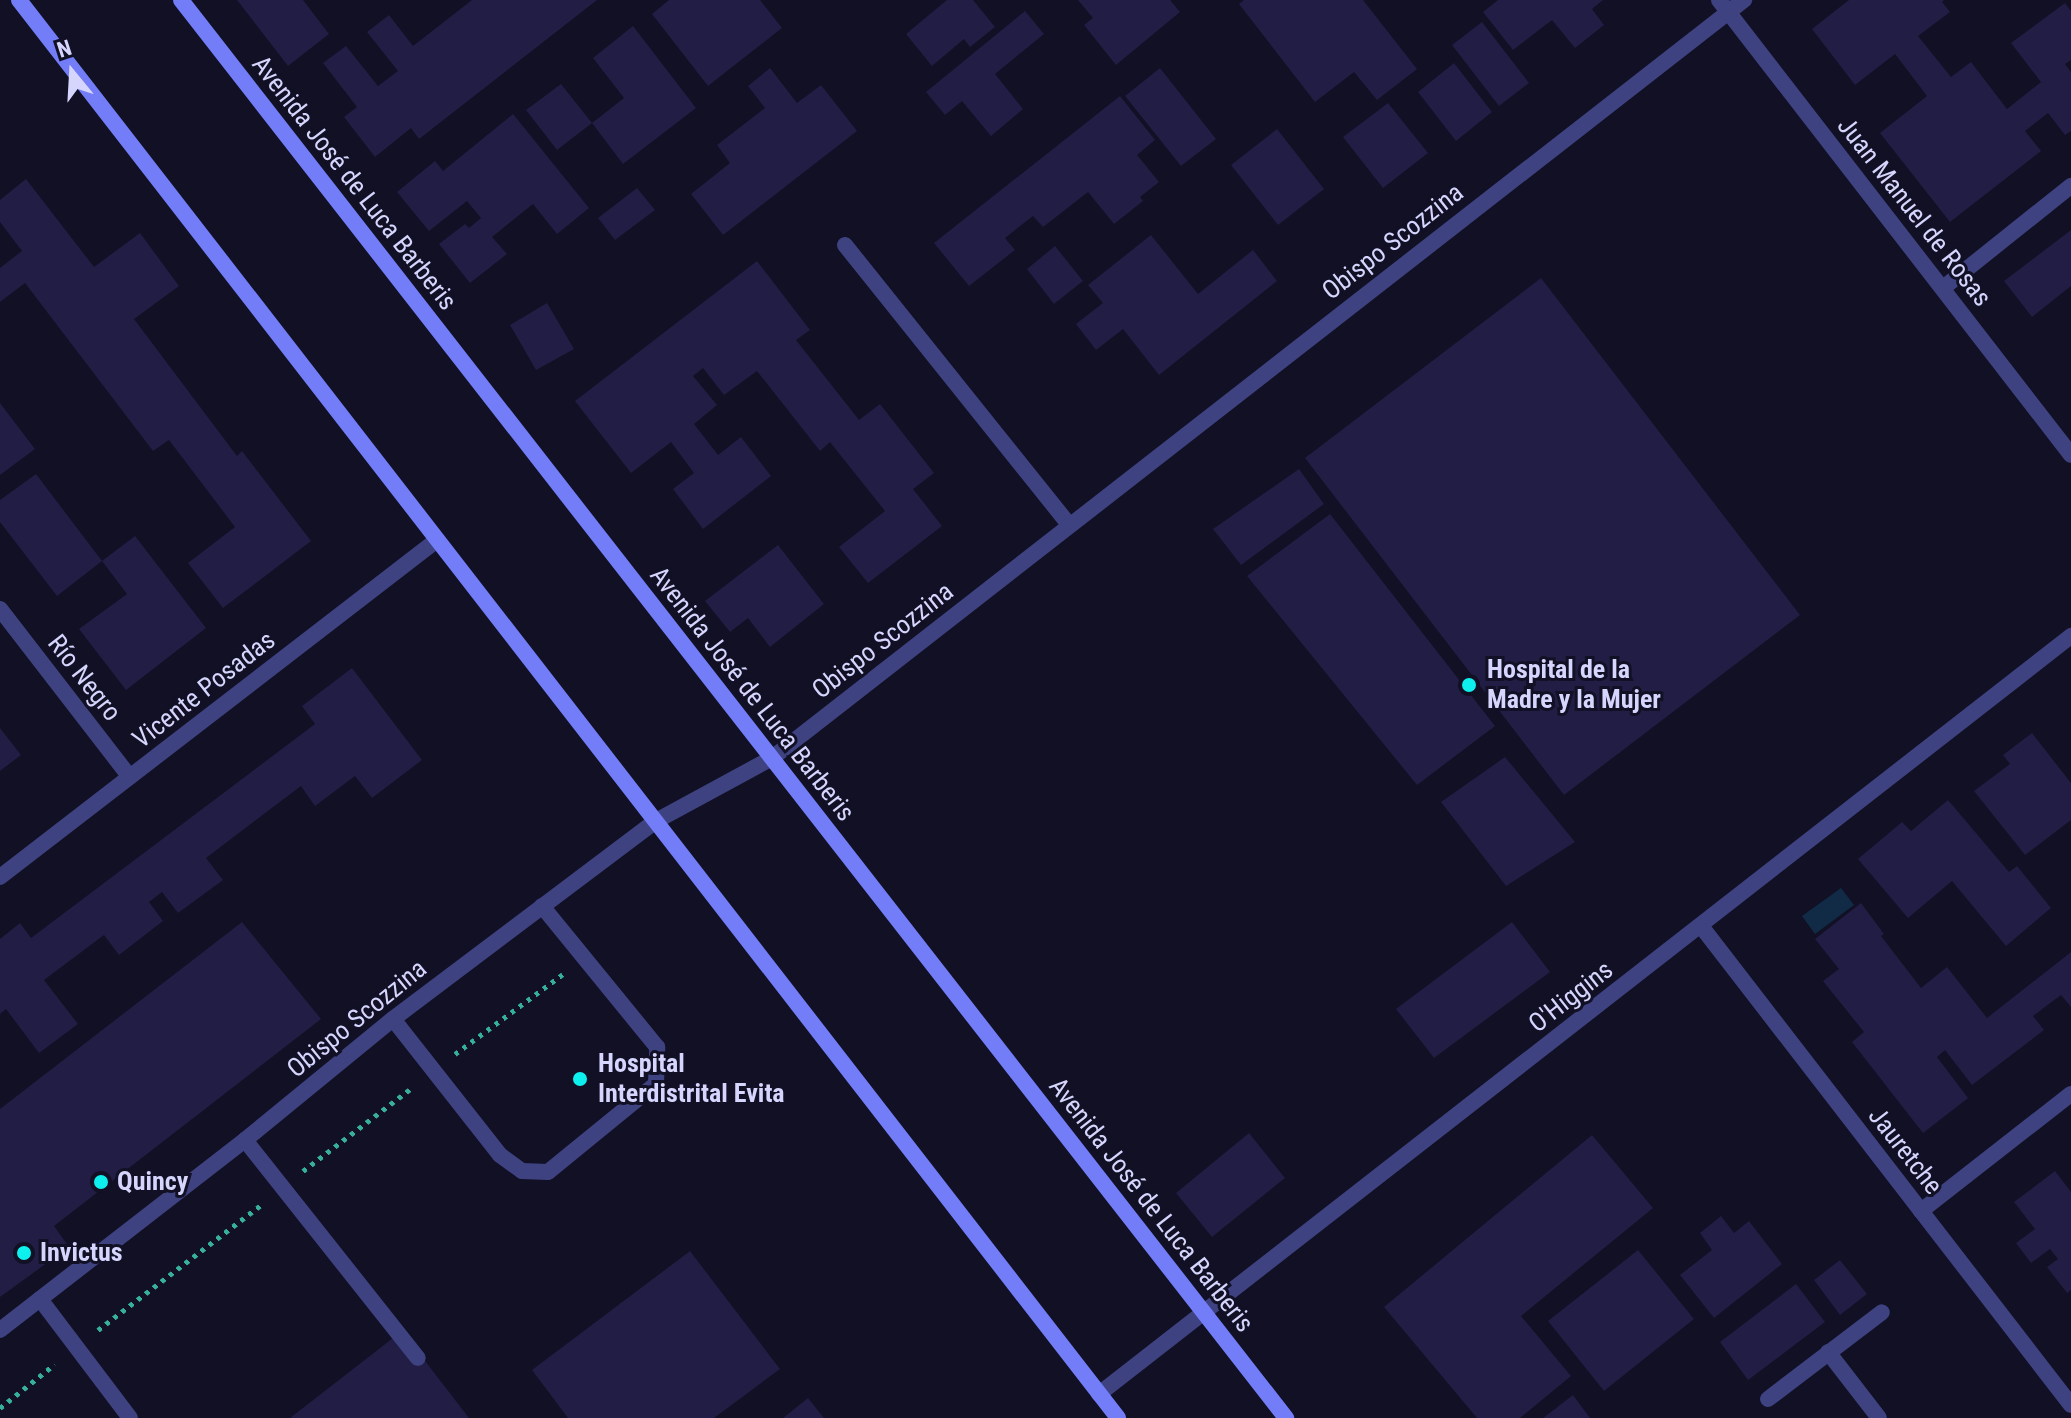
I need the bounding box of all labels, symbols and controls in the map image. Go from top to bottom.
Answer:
north arrow [32,32,112,112]
text: N [54,35,75,63]
street label: Avenida José de Luca Barberis [245,50,463,316]
street label: Juan Manuel de Rosas [1830,111,1998,313]
street label: Obispo Scozzina [1316,177,1470,307]
street label: Avenida José de Luca Barberis [643,561,861,827]
street label: Obispo Scozzina [806,576,960,706]
street label: Vicente Posadas [127,625,281,755]
street label: Río Negro [41,629,127,727]
place label: Hospital de la Madre y la Mujer [1487,654,1661,716]
marker: Hospital de la Madre y la Mujer [1458,674,1480,696]
street label: Obispo Scozzina [281,953,433,1085]
street label: O'Higgins [1523,954,1619,1040]
place label: Hospital Interdistrital Evita [598,1048,785,1110]
marker: Hospital Interdistrital Evita [569,1068,591,1090]
street label: Avenida José de Luca Barberis [1042,1072,1260,1338]
street label: Jauretche [1861,1101,1949,1201]
place label: Quincy [117,1166,188,1198]
marker: Quincy [92,1173,110,1191]
place label: Invictus [40,1237,123,1269]
marker: Invictus [15,1244,33,1262]

